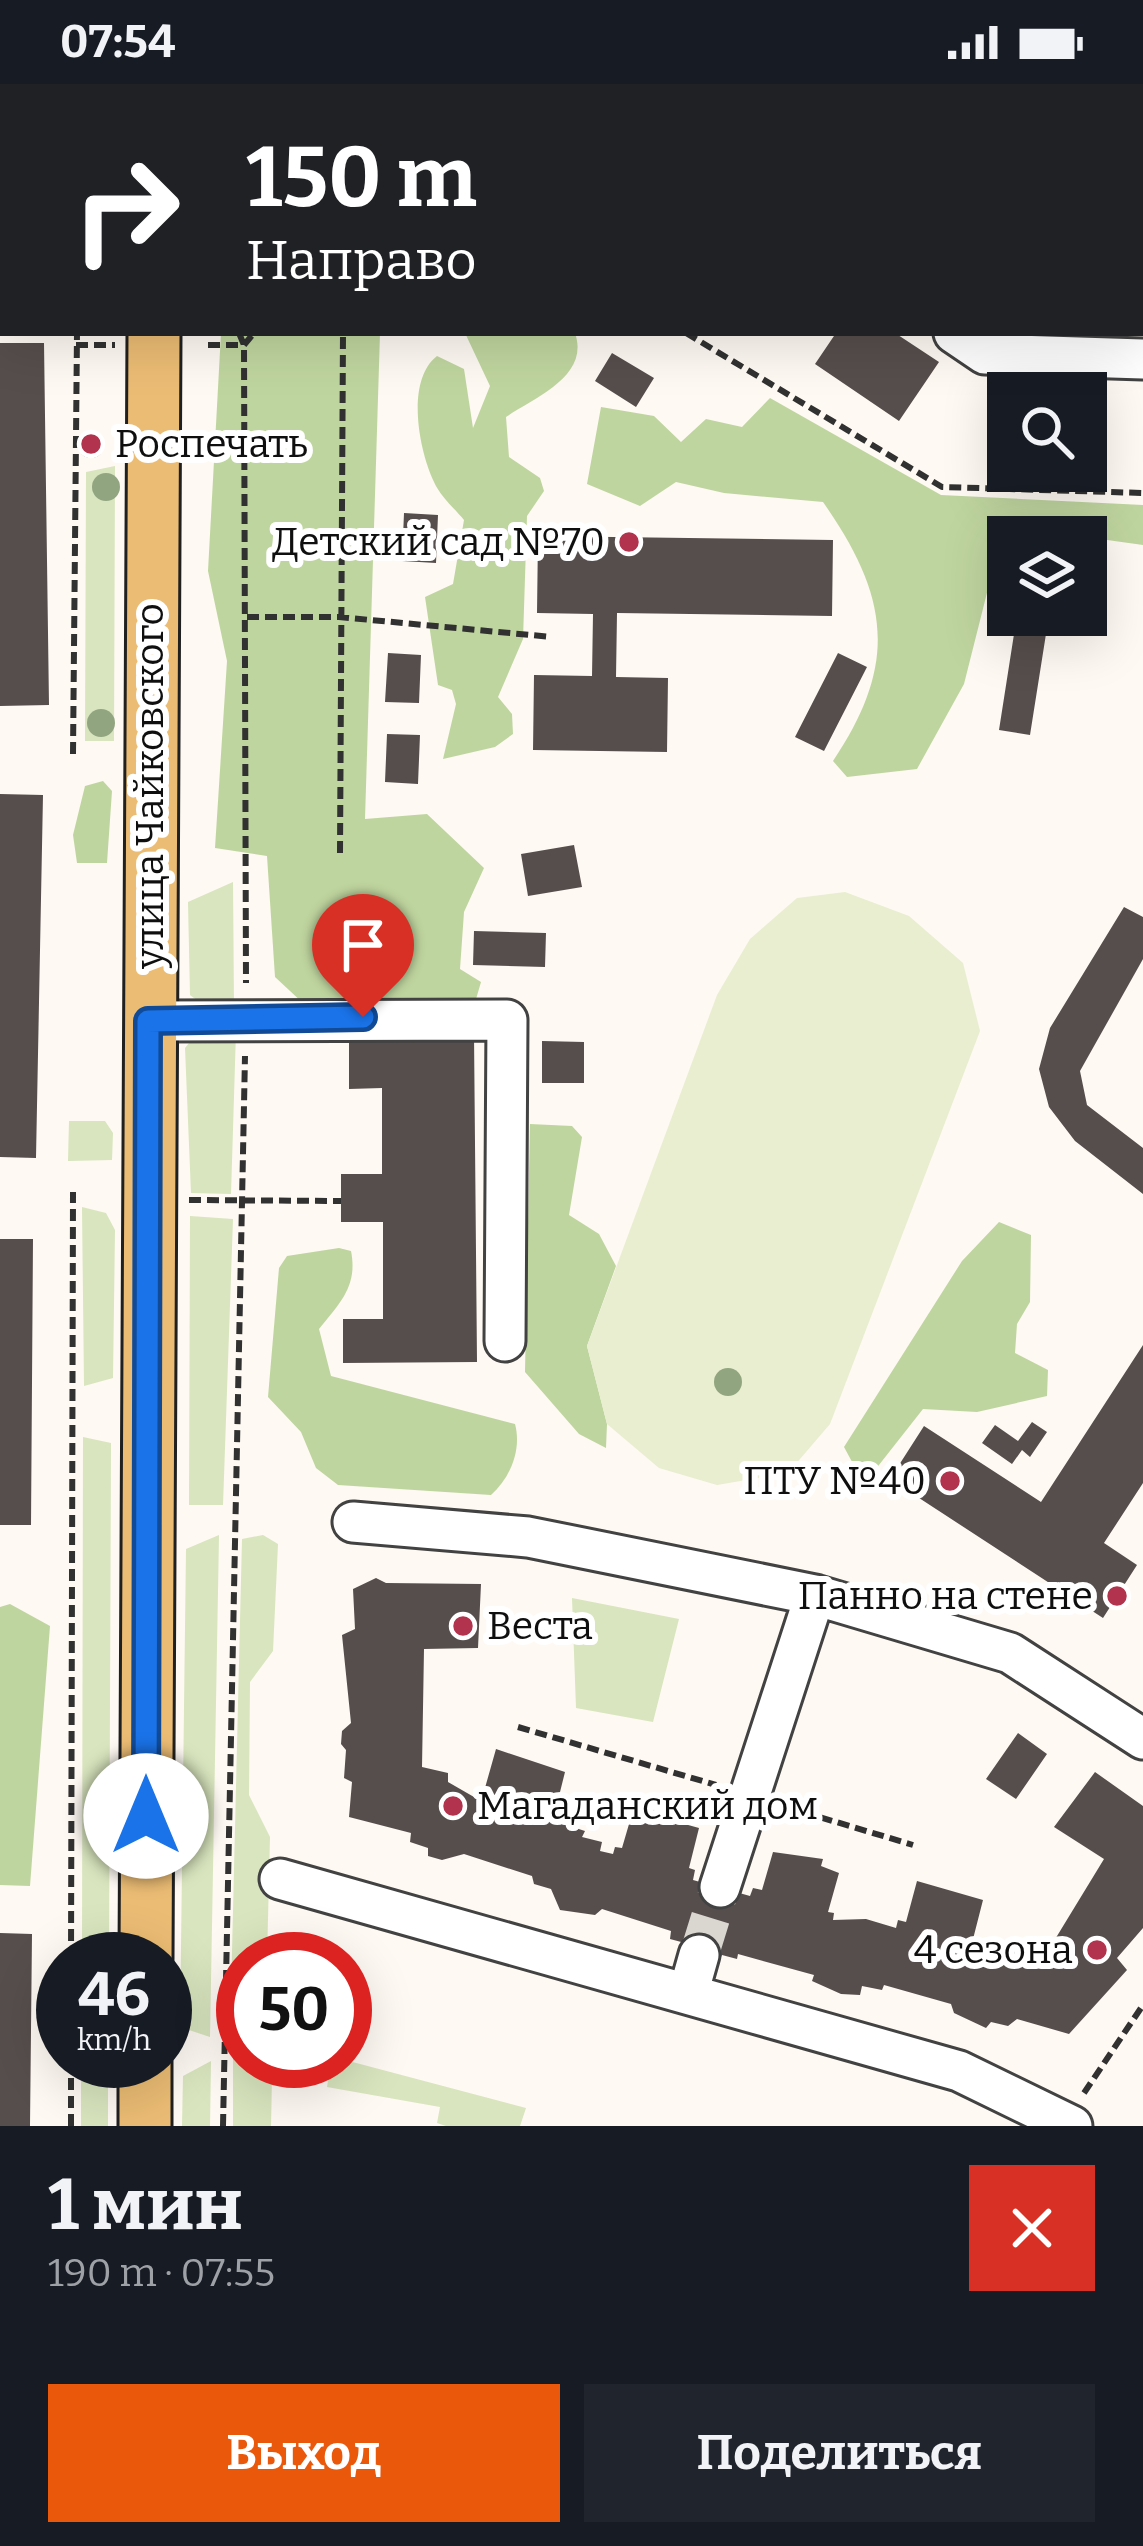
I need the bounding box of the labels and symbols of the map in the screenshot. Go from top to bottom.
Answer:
place label: Роспечать [115,421,308,467]
marker: Роспечать [78,431,104,457]
place label: Детский сад №70 [272,519,605,565]
marker: Детский сад №70 [616,529,642,555]
street label: улица Чайковского [127,603,173,970]
pin [312,894,414,1017]
place label: ПТУ №40 [743,1458,926,1504]
marker: ПТУ №40 [937,1468,963,1494]
place label: Панно на стене [798,1573,1093,1619]
marker: Панно на стене [1104,1583,1130,1609]
place label: Веста [487,1603,593,1649]
marker: Веста [450,1613,476,1639]
position arrow [83,1753,209,1879]
place label: Магаданский дом [477,1783,818,1829]
marker: Магаданский дом [440,1793,466,1819]
place label: 4 сезона [914,1927,1073,1973]
speed limit sign: 50 [216,1932,372,2088]
marker: 4 сезона [1084,1937,1110,1963]

